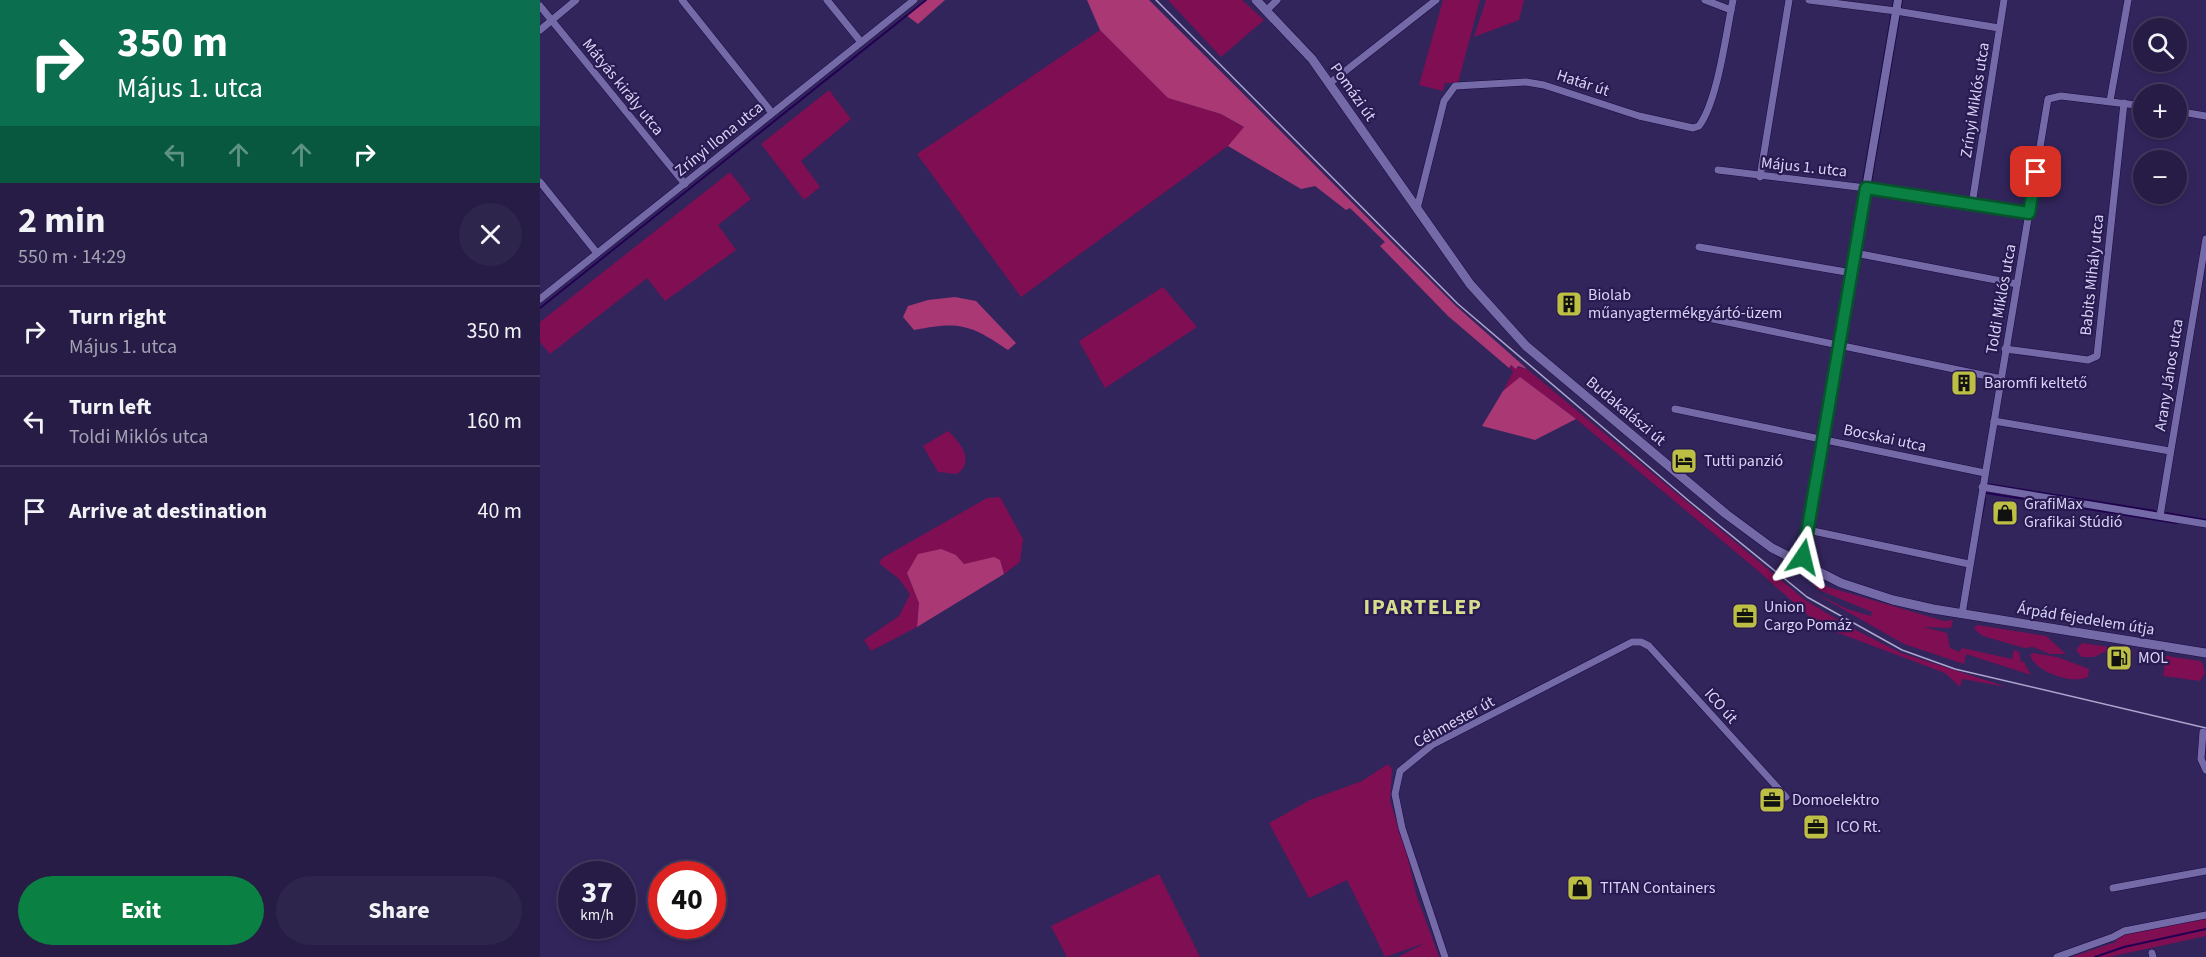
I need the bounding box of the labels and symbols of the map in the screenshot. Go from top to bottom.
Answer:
street label: Mátyás király utca [577,34,669,140]
street label: Zrínyi Miklós utca [1955,41,1995,159]
street label: Pomázi út [1325,58,1381,126]
street label: Határ út [1554,64,1613,102]
street label: Zrínyi Ilona utca [670,97,768,181]
pin [2010,146,2061,197]
street label: Május 1. utca [1760,152,1848,182]
street label: Babits Mihály utca [2075,213,2109,337]
street label: Toldi Miklós utca [1980,242,2022,356]
place label: Biolab műanyagtermékgyártó-üzem [1588,284,1782,324]
building icon: Biolab műanyagtermékgyártó-üzem [1554,289,1584,319]
street label: Arany János utca [2149,317,2189,433]
building icon: Baromfi keltető [1949,368,1979,398]
street label: Budakalászi út [1581,371,1671,451]
place label: Baromfi keltető [1984,372,2087,394]
street label: Bocskai utca [1842,418,1928,458]
hotel icon: Tutti panzió [1669,446,1699,476]
place label: Tutti panzió [1704,450,1783,472]
place label: GrafiMax Grafikai Stúdió [2024,493,2122,533]
shop icon: GrafiMax Grafikai Stúdió [1990,498,2020,528]
position arrow [1771,525,1835,589]
district label: IPARTELEP [1364,591,1482,623]
place label: Union Cargo Pomáz [1764,596,1852,636]
street label: Árpád fejedelem útja [2016,597,2156,641]
office icon: Union Cargo Pomáz [1730,601,1760,631]
fuel station icon: MOL [2104,643,2134,673]
place label: MOL [2138,647,2168,669]
street label: ICO út [1699,683,1743,729]
street label: Céhmester út [1410,690,1499,753]
office icon: Domoelektro [1757,785,1787,815]
place label: Domoelektro [1792,789,1879,811]
office icon: ICO Rt. [1801,812,1831,842]
place label: ICO Rt. [1836,816,1881,838]
speed limit sign: 40 [648,861,726,939]
shop icon: TITAN Containers [1565,873,1595,903]
place label: TITAN Containers [1600,877,1716,899]

